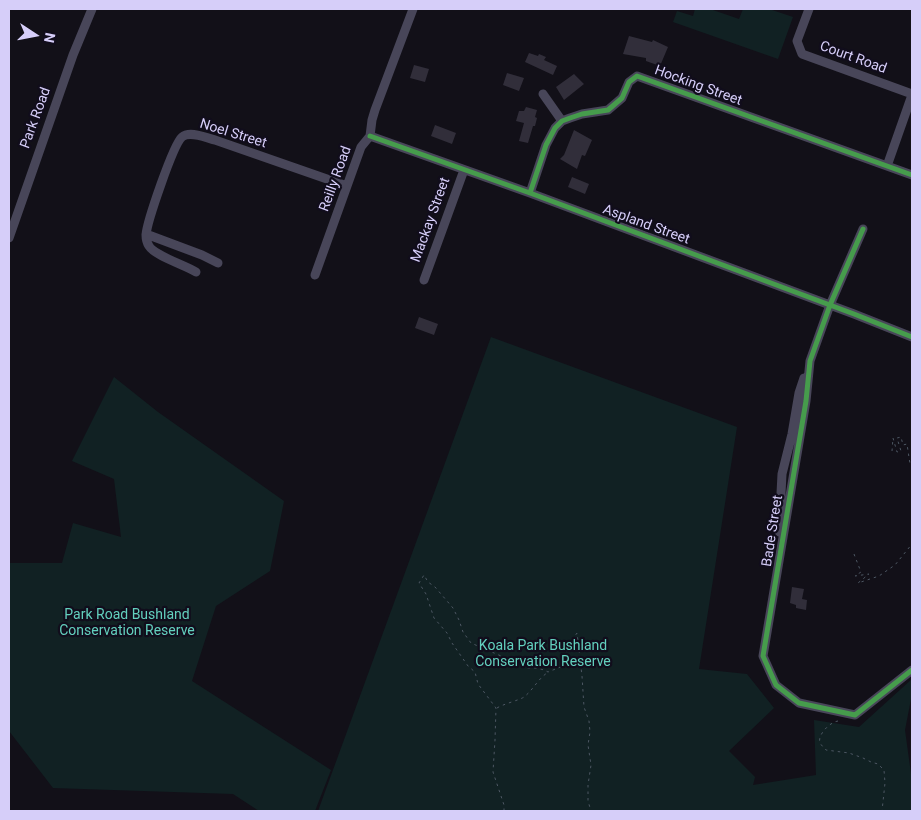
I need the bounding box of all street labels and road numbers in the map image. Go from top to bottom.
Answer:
street label: Court Road [817,38,889,78]
street label: Hocking Street [652,62,744,110]
street label: Park Road [17,85,55,151]
street label: Noel Street [197,116,269,152]
street label: Reilly Road [316,144,356,214]
street label: Mackay Street [408,175,454,265]
street label: Aspland Street [600,201,692,249]
street label: Bade Street [759,494,787,568]

